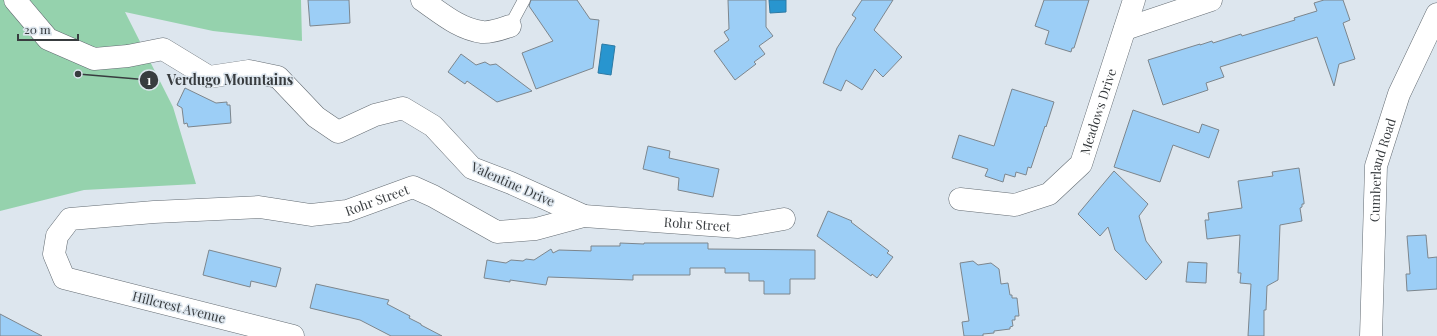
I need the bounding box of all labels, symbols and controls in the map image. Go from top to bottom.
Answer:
scale bar [18,16,78,42]
text: 20 m [24,21,51,37]
street label: Meadows Drive [1076,66,1119,157]
callout: Verdugo Mountains [139,67,301,93]
text: Verdugo Mountains [166,70,293,89]
text: 1 [147,72,152,88]
street label: Cumberland Road [1365,115,1399,222]
street label: Valentine Drive [468,157,558,210]
street label: Rohr Street [342,180,411,219]
street label: Rohr Street [663,213,731,234]
street label: Hillcrest Avenue [131,287,228,326]

